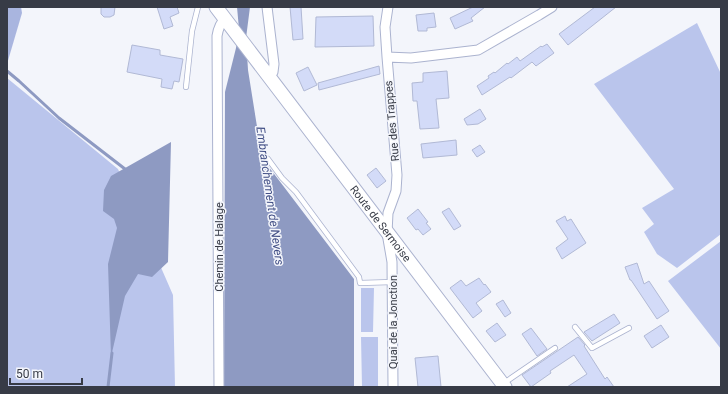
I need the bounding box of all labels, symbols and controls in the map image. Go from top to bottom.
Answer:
street label: Rue des Trappes [382,80,402,162]
water label: Embranchement de Nevers [253,126,287,266]
street label: Route de Sermoise [348,183,414,264]
street label: Chemin de Halage [213,202,226,292]
street label: Quai de la Jonction [387,275,400,369]
scale bar [10,360,82,386]
text: 50 m [16,367,43,381]

